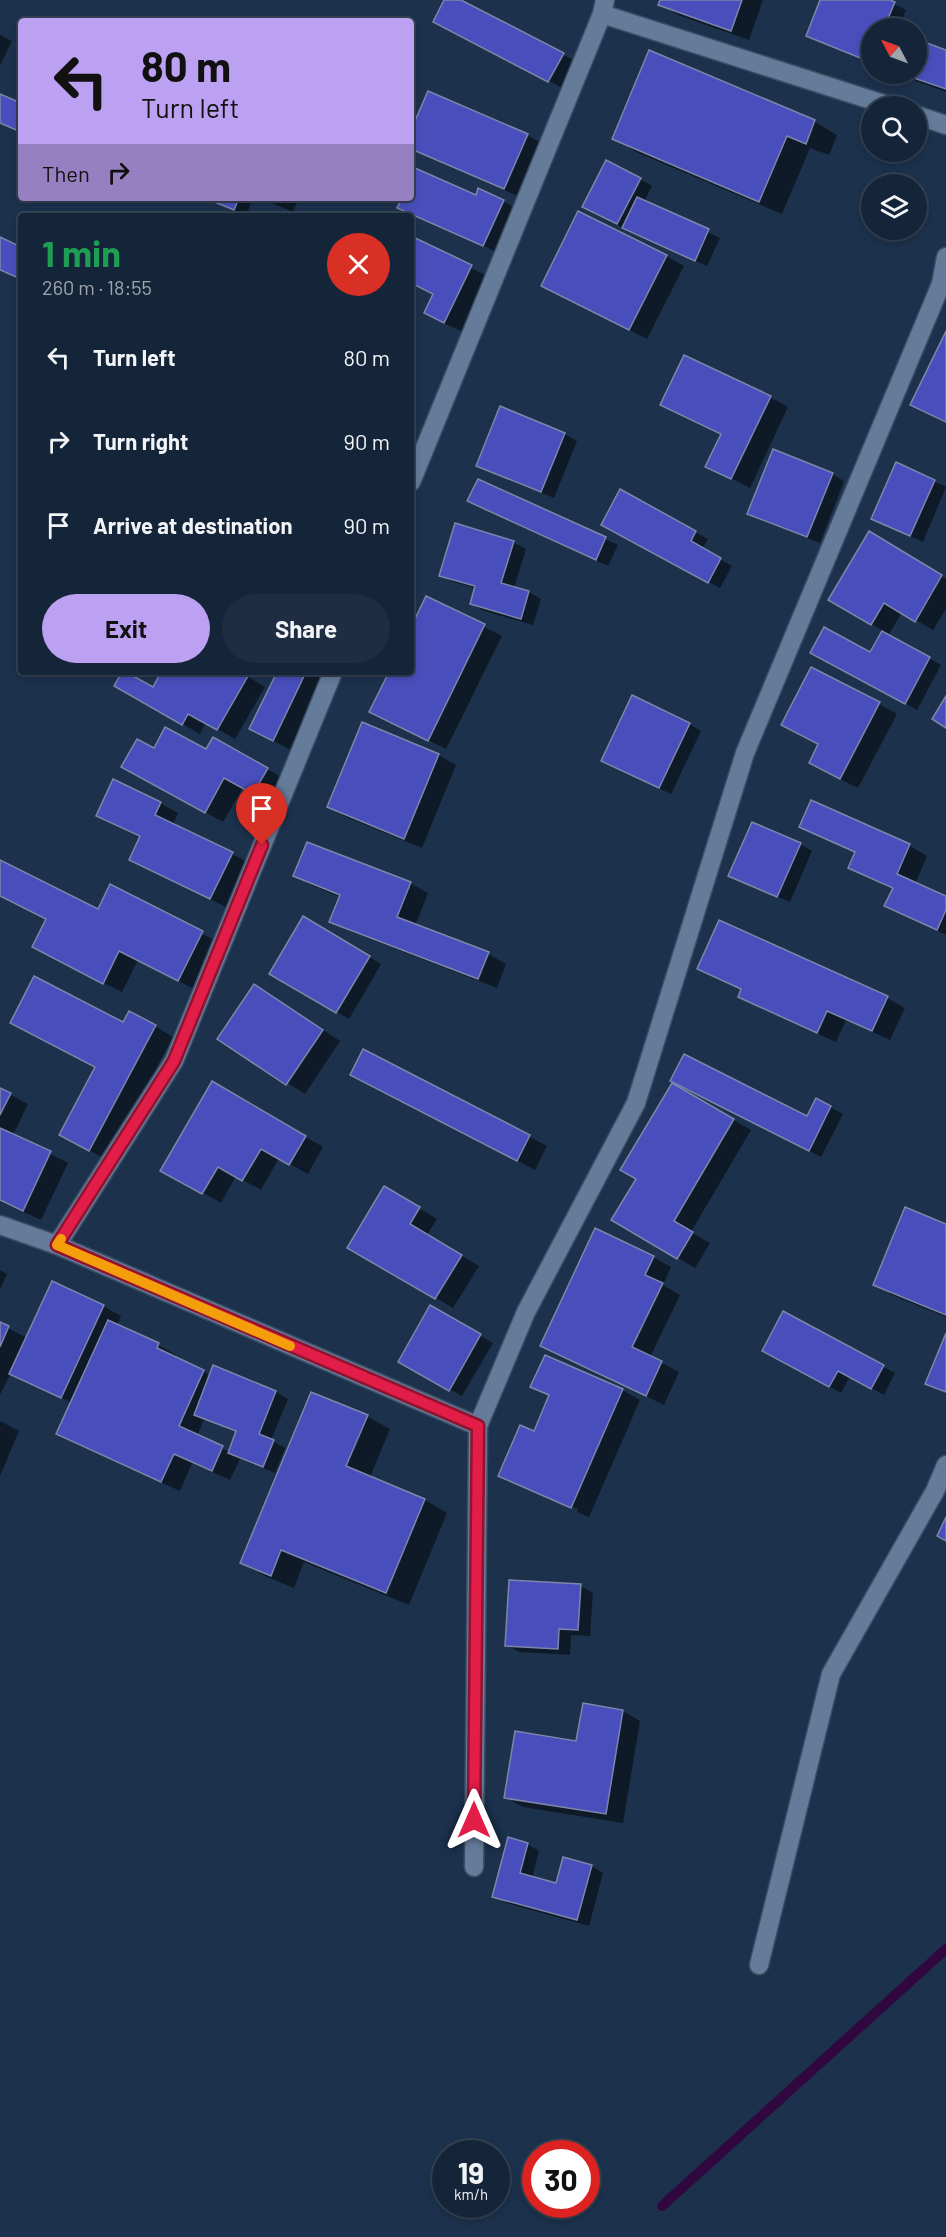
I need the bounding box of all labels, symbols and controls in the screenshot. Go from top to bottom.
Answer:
north arrow [861,18,927,84]
map controls [861,18,927,240]
text: 80 m [141,40,231,90]
icon: left [42,42,120,120]
text: Turn left [141,91,239,123]
button: search [861,96,927,162]
icon: right [102,156,135,189]
text: Then [42,160,90,186]
button: layers [861,174,927,240]
text: 1 min [42,231,121,274]
button: close [327,233,390,296]
text: 260 m · 18:55 [42,275,152,299]
icon: left [42,341,75,374]
text: Turn left [93,344,176,370]
text: 80 m [344,344,390,370]
icon: right [42,425,75,458]
text: Turn right [93,428,188,454]
text: 90 m [344,428,390,454]
icon: arrive [42,509,75,542]
text: Arrive at destination [93,512,292,538]
text: 90 m [344,512,390,538]
button: Exit [42,594,210,663]
button: Share [222,594,390,663]
pin [236,783,287,845]
icon: arrive [245,792,278,825]
position arrow [442,1788,506,1852]
speed limit sign: 30 [522,2140,600,2218]
text: 19 [458,2154,484,2190]
text: km/h [454,2185,488,2203]

